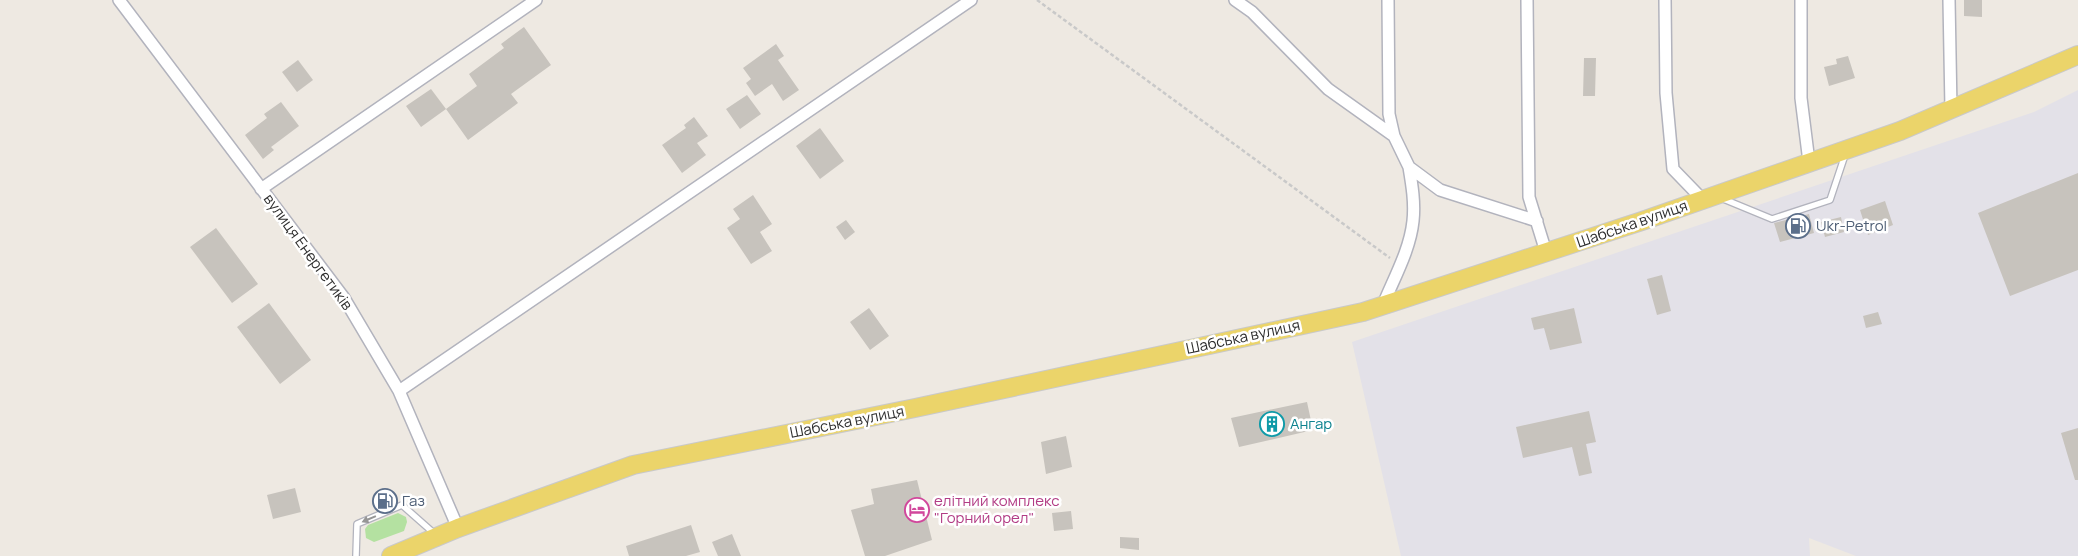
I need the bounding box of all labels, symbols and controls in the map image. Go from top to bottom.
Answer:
street label: вулиця Енергетиків [259,189,358,314]
street label: Шабська вулиця [1574,195,1690,252]
fuel station icon: Ukr-Petrol [1785,213,1811,239]
place label: Ukr-Petrol [1816,215,1887,236]
street label: Шабська вулиця [1184,314,1302,359]
street label: Шабська вулиця [788,400,906,443]
building icon: Ангар [1259,411,1285,437]
place label: Ангар [1290,413,1332,434]
fuel station icon: Газ [372,488,398,514]
place label: Газ [402,490,425,511]
place label: елітний комплекс "Горний орел" [934,490,1060,528]
hotel icon: елітний комплекс "Горний орел" [904,497,930,523]
one-way arrow [361,515,376,523]

